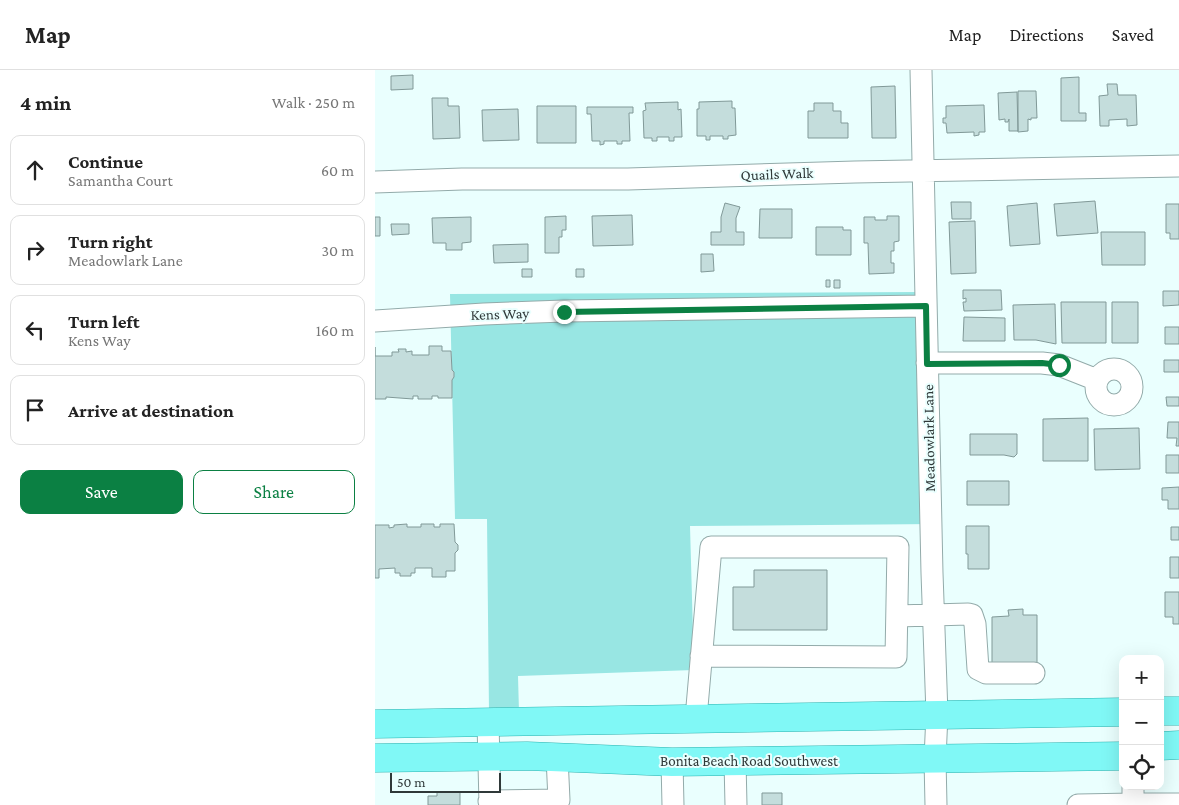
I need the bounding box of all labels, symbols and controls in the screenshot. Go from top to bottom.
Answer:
text: Map [25,21,71,48]
text: Map [949,25,981,45]
text: Directions [1009,25,1084,45]
text: Saved [1112,25,1154,45]
text: 4 min [20,91,71,115]
text: Walk · 250 m [272,94,355,111]
text: Continue [68,151,143,172]
icon: ahead [21,156,49,184]
text: 60 m [321,162,354,179]
street label: Quails Walk [740,165,814,183]
text: Samantha Court [68,172,173,189]
text: Turn right [68,231,153,252]
icon: right [21,236,49,264]
text: 30 m [322,242,354,259]
text: Meadowlark Lane [68,252,183,269]
route end [553,301,576,324]
street label: Kens Way [470,305,530,324]
text: Turn left [68,311,140,332]
icon: left [21,316,49,344]
text: 160 m [316,322,354,339]
text: Kens Way [68,332,131,349]
route start [1048,354,1071,377]
street label: Meadowlark Lane [920,384,938,492]
icon: arrive [21,396,49,424]
text: Arrive at destination [68,400,234,421]
button: Save [20,470,183,514]
button: Share [193,470,355,514]
map controls [1119,655,1164,790]
button: + [1119,655,1164,700]
button: − [1119,700,1164,745]
button: locate [1119,745,1164,790]
street label: Bonita Beach Road Southwest [660,753,839,769]
scale bar [390,770,501,793]
text: 50 m [397,774,425,790]

